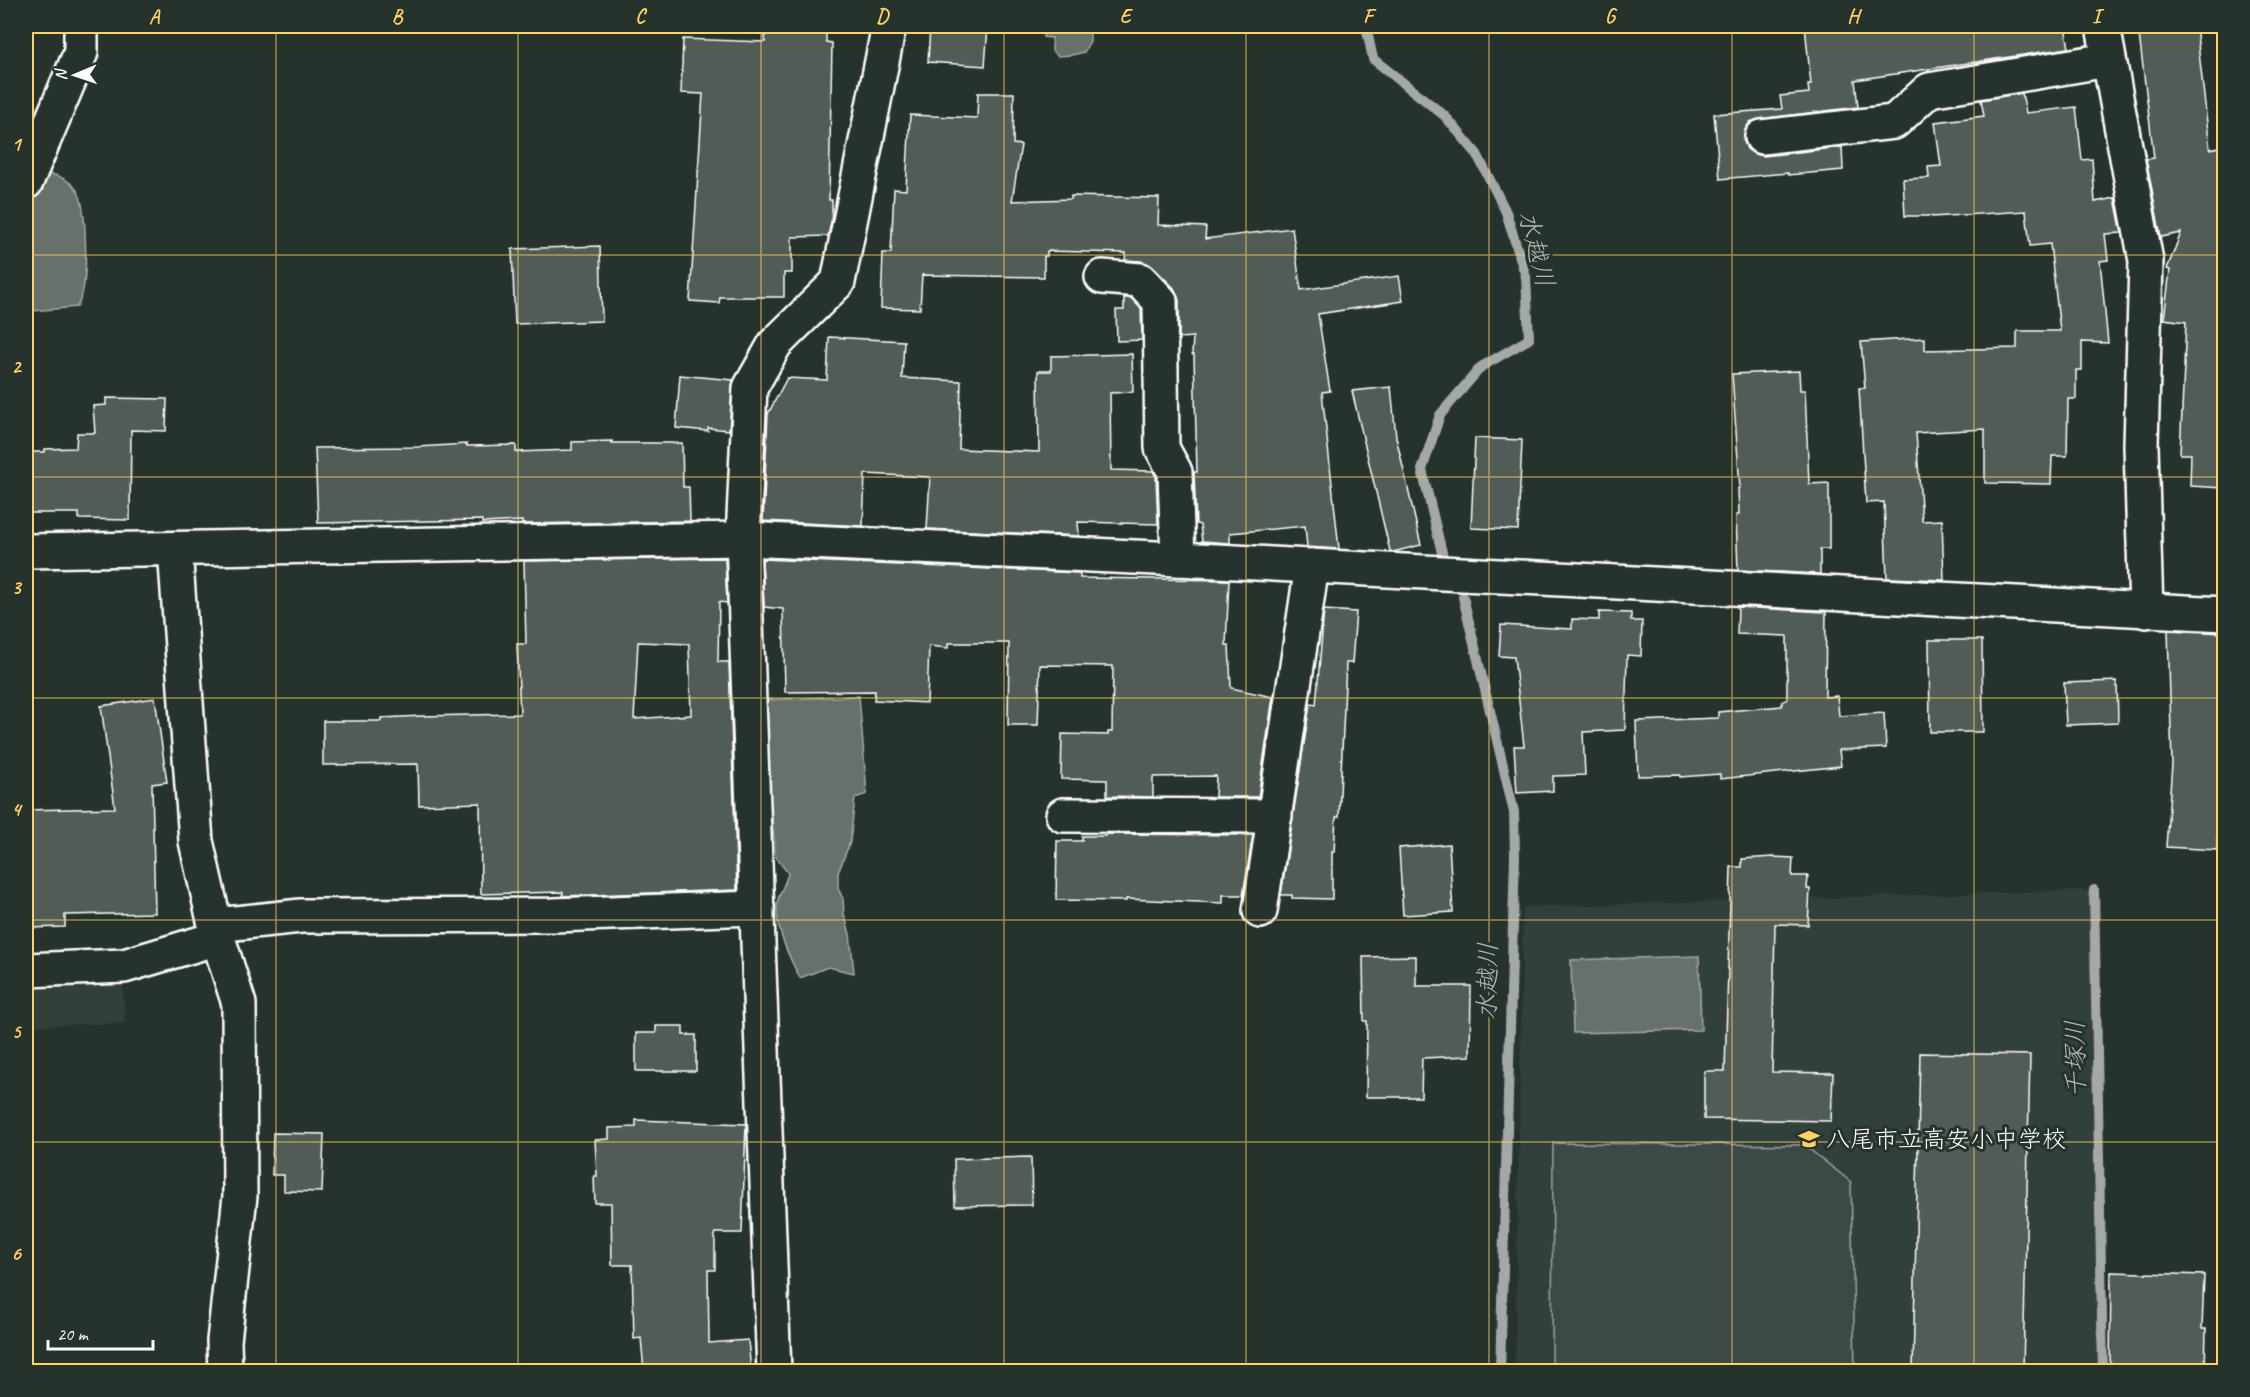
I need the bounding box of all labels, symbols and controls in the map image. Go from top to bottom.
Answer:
text: A [149,4,161,29]
text: B [392,4,404,29]
text: C [635,4,647,29]
text: D [876,4,890,29]
text: E [1120,4,1134,29]
text: F [1363,4,1377,29]
text: G [1605,4,1618,29]
text: H [1847,4,1862,29]
text: I [2092,4,2105,29]
north arrow [45,45,105,105]
text: N [51,67,71,81]
text: 1 [12,132,23,157]
water label: 水越川 [1511,207,1562,291]
text: 2 [12,354,23,379]
text: 3 [12,575,23,600]
text: 4 [12,797,24,822]
water label: 水越川 [1470,942,1505,1020]
text: 5 [12,1019,23,1044]
water label: 千塚川 [2058,1020,2093,1098]
place label: 八尾市立高安小中学校 [1826,1124,2066,1154]
school or university icon: 八尾市立高安小中学校 [1797,1127,1821,1151]
text: 6 [11,1241,22,1266]
scale bar [48,1313,153,1351]
text: 20 m [57,1323,90,1345]

